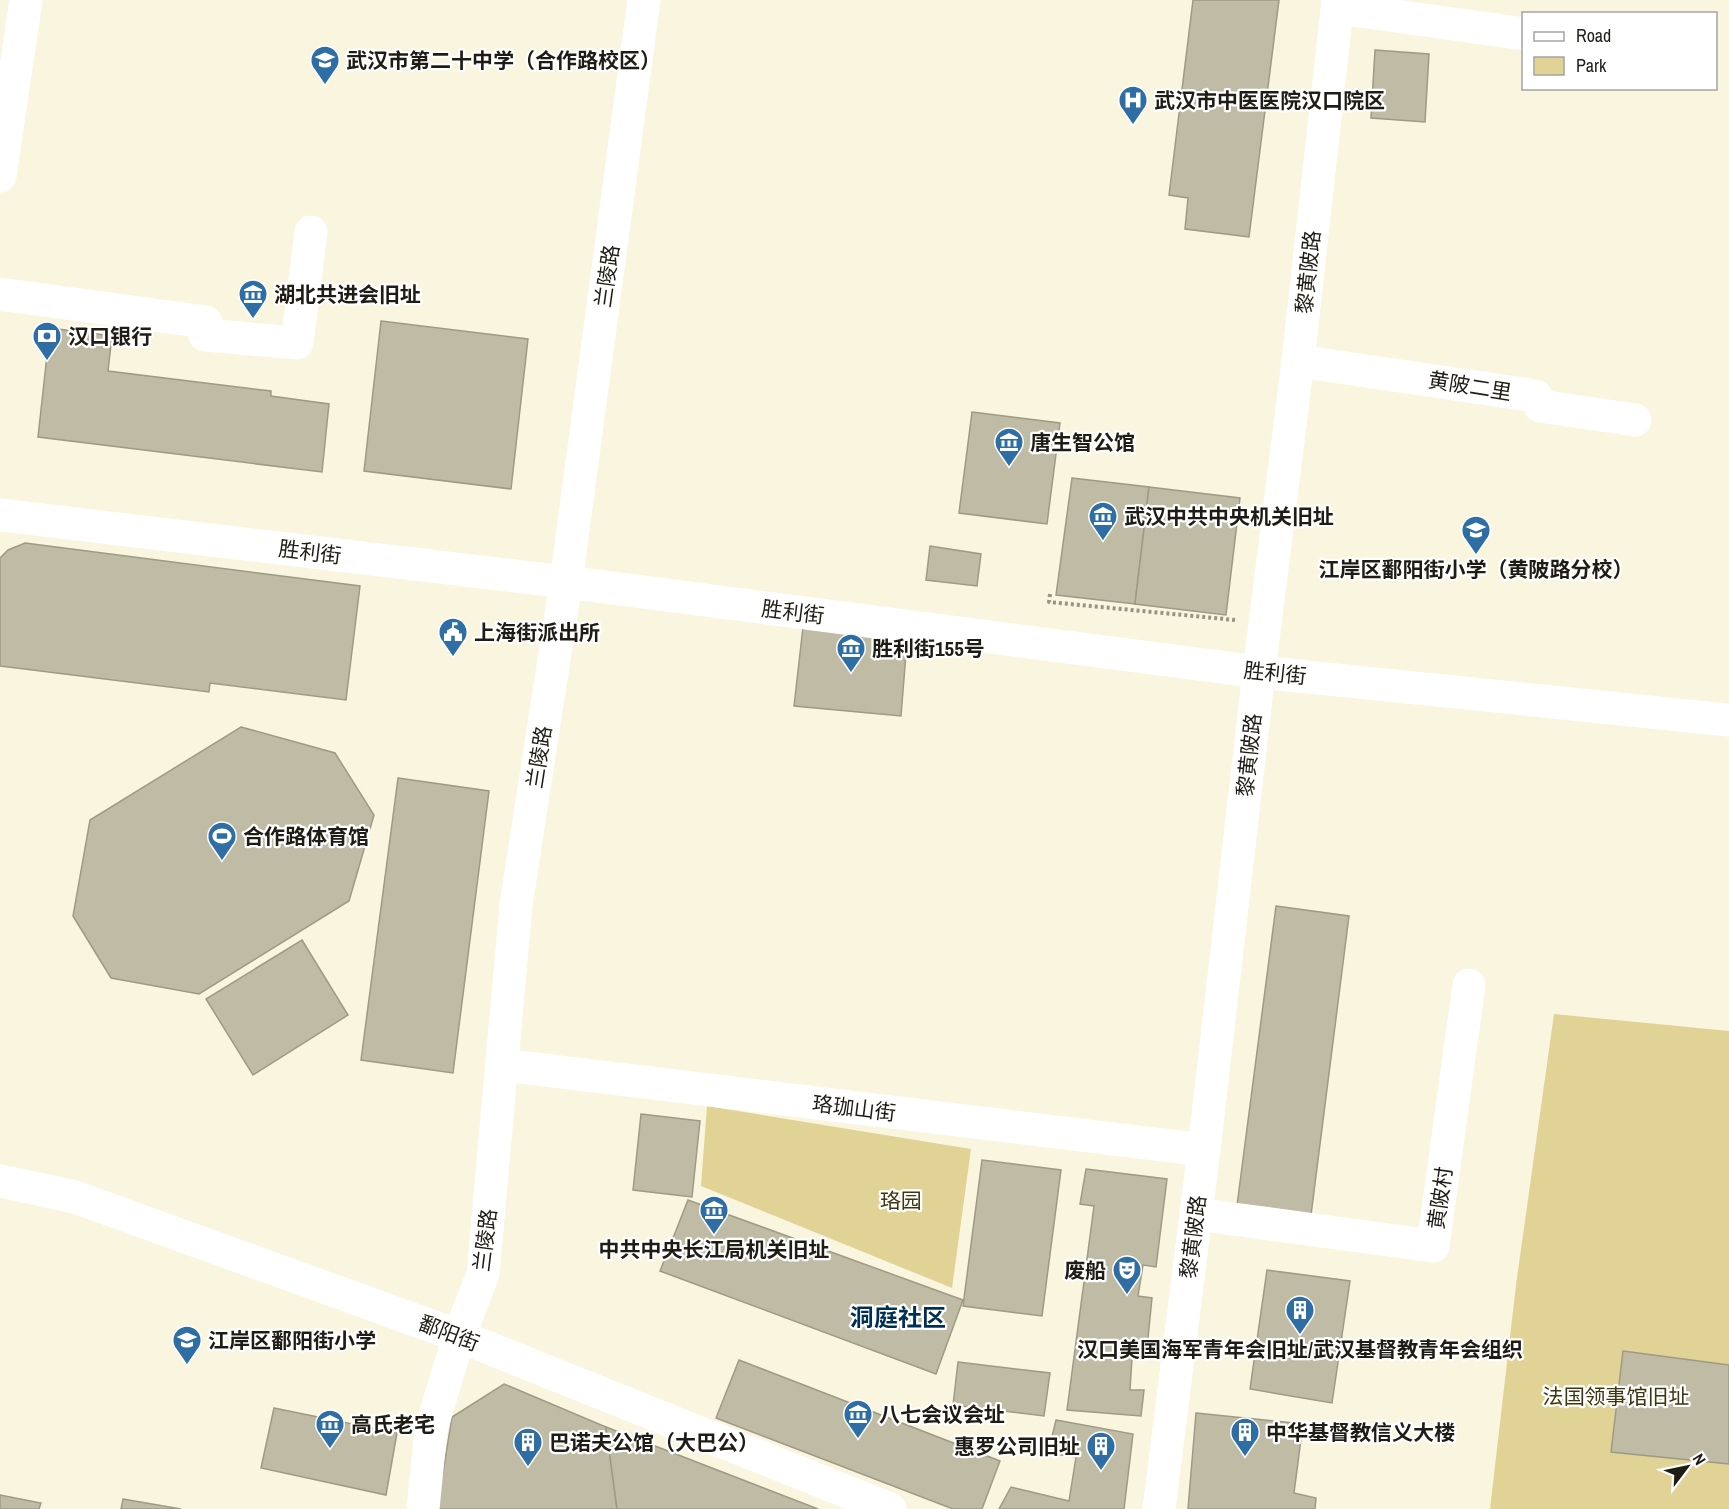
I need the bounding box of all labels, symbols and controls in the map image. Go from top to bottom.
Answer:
legend [1522,12,1717,90]
text: Road [1576,23,1611,48]
school or university icon: 武汉市第二十中学（合作路校区） [309,44,341,86]
place label: 武汉市第二十中学（合作路校区） [346,46,661,75]
text: Park [1576,53,1607,78]
hospital icon: 武汉市中医医院汉口院区 [1117,84,1149,126]
place label: 武汉市中医医院汉口院区 [1154,86,1385,115]
street label: 黎黄陂路 [1289,229,1327,315]
street label: 兰陵路 [588,243,626,309]
museum icon: 湖北共进会旧址 [237,278,269,320]
place label: 湖北共进会旧址 [274,280,421,309]
bank icon: 汉口银行 [31,320,63,362]
place label: 汉口银行 [68,322,152,351]
street label: 黄陂二里 [1426,365,1514,407]
museum icon: 唐生智公馆 [993,426,1025,468]
place label: 唐生智公馆 [1030,428,1135,457]
museum icon: 武汉中共中央机关旧址 [1087,500,1119,542]
place label: 武汉中共中央机关旧址 [1124,502,1334,531]
school or university icon: 江岸区鄱阳街小学（黄陂路分校） [1460,514,1492,556]
street label: 胜利街 [277,534,343,570]
place label: 江岸区鄱阳街小学（黄陂路分校） [1319,555,1634,584]
street label: 胜利街 [760,594,826,630]
public building icon: 上海街派出所 [437,616,469,658]
place label: 上海街派出所 [474,618,600,647]
museum icon: 胜利街155号 [835,632,867,674]
place label: 胜利街155号 [872,634,985,663]
street label: 胜利街 [1242,655,1308,691]
street label: 黎黄陂路 [1230,712,1268,798]
street label: 兰陵路 [520,724,558,790]
sports icon: 合作路体育馆 [206,820,238,862]
place label: 合作路体育馆 [243,822,369,851]
street label: 珞珈山街 [811,1088,897,1128]
street label: 黄陂村 [1421,1165,1459,1231]
park label: 珞园 [880,1186,922,1215]
museum icon: 中共中央长江局机关旧址 [698,1194,730,1236]
street label: 黎黄陂路 [1173,1194,1213,1280]
street label: 兰陵路 [467,1207,503,1273]
place label: 中共中央长江局机关旧址 [599,1235,830,1264]
theatre icon: 废船 [1111,1254,1143,1296]
place label: 废船 [1064,1256,1106,1285]
building icon: 汉口美国海军青年会旧址/武汉基督教青年会组织 [1284,1294,1316,1336]
district label: 洞庭社区 [850,1301,946,1333]
street label: 鄱阳街 [414,1308,484,1358]
school or university icon: 江岸区鄱阳街小学 [171,1324,203,1366]
place label: 江岸区鄱阳街小学 [208,1326,376,1355]
place label: 汉口美国海军青年会旧址/武汉基督教青年会组织 [1077,1335,1523,1364]
park label: 法国领事馆旧址 [1543,1382,1690,1411]
museum icon: 八七会议会址 [842,1398,874,1440]
place label: 八七会议会址 [879,1400,1005,1429]
museum icon: 高氏老宅 [314,1408,346,1450]
place label: 高氏老宅 [351,1410,435,1439]
building icon: 中华基督教信义大楼 [1229,1416,1261,1458]
place label: 中华基督教信义大楼 [1266,1418,1455,1447]
building icon: 巴诺夫公馆（大巴公） [512,1426,544,1468]
place label: 巴诺夫公馆（大巴公） [549,1428,759,1457]
building icon: 惠罗公司旧址 [1085,1430,1117,1472]
place label: 惠罗公司旧址 [954,1432,1080,1461]
north arrow [1657,1437,1717,1497]
text: N [1688,1449,1712,1469]

